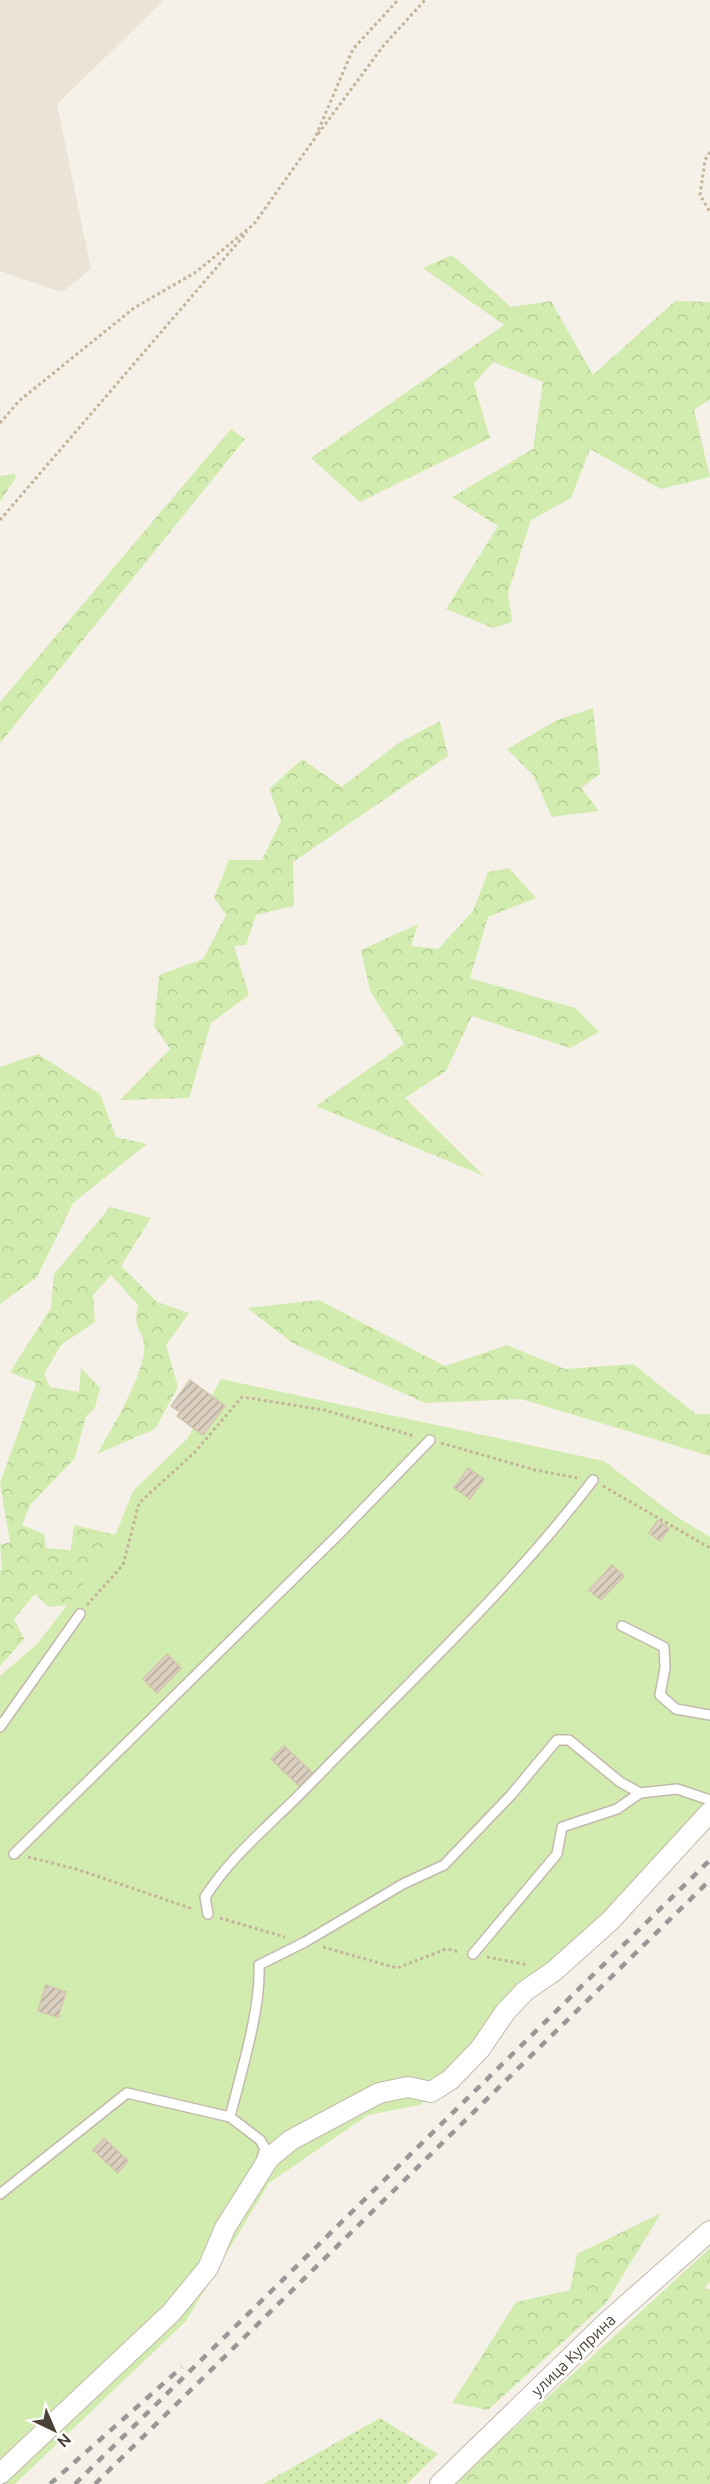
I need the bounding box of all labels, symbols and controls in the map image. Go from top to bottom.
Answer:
street label: улица Куприна [527,2310,619,2400]
north arrow [24,2400,84,2460]
text: N [54,2430,75,2451]

